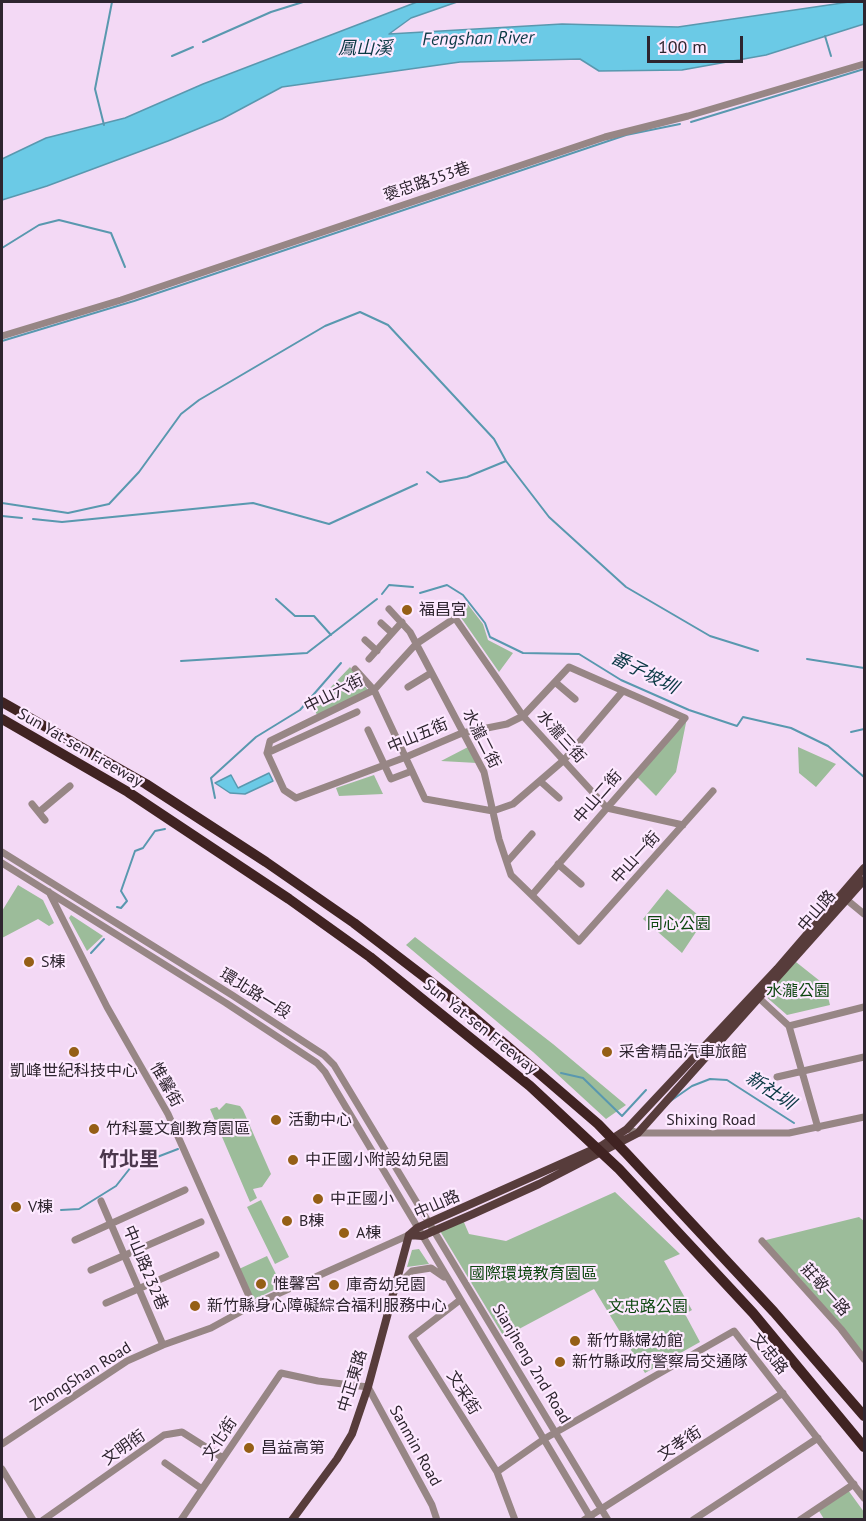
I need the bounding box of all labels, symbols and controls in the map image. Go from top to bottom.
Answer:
scale bar [650,24,746,62]
water label: Fengshan River [422,27,534,51]
text: 100 m [658,35,707,58]
water label: 鳳山溪 [338,38,392,60]
street label: 褒忠路353巷 [381,158,473,206]
place label: 福昌宮 [419,600,467,620]
marker: 福昌宮 [400,603,414,617]
water label: 番子坡圳 [607,647,681,699]
street label: 中山六街 [301,671,367,717]
street label: Sun Yat-sen Freeway [14,704,146,792]
street label: 水瀧二街 [458,706,504,772]
street label: 水瀧三街 [532,707,590,767]
street label: 中山五街 [385,715,451,757]
street label: 中山二街 [570,767,626,827]
street label: 中山一街 [607,828,665,888]
street label: 中山路 [794,887,840,935]
park label: 同心公園 [647,914,711,934]
place label: S棟 [41,952,65,972]
marker: S棟 [22,955,36,969]
street label: 環北路一段 [216,965,294,1023]
street label: Sun Yat-sen Freeway [419,975,541,1079]
park label: 水瀧公園 [766,981,830,1001]
place label: 采舍精品汽車旅館 [619,1042,747,1062]
marker: 凱峰世紀科技中心 [67,1045,81,1059]
marker: 采舍精品汽車旅館 [600,1045,614,1059]
street label: 惟馨街 [146,1059,186,1111]
place label: 凱峰世紀科技中心 [10,1061,138,1081]
water label: 新社圳 [741,1067,799,1115]
place label: 活動中心 [288,1110,352,1130]
street label: Shixing Road [666,1110,756,1130]
marker: 活動中心 [269,1113,283,1127]
place label: 竹科蔓文創教育園區 [106,1119,250,1139]
marker: 竹科蔓文創教育園區 [87,1122,101,1136]
district label: 竹北里 [99,1148,159,1172]
place label: 中正國小附設幼兒園 [305,1150,449,1170]
marker: 中正國小附設幼兒園 [286,1153,300,1167]
street label: 中山路 [411,1186,463,1224]
place label: 中正國小 [330,1189,394,1209]
marker: 中正國小 [311,1192,325,1206]
place label: V棟 [28,1197,53,1217]
marker: V棟 [9,1200,23,1214]
place label: B棟 [299,1211,324,1231]
marker: B棟 [280,1214,294,1228]
street label: 中山路232巷 [119,1223,171,1313]
place label: A棟 [356,1223,381,1243]
marker: A棟 [337,1226,351,1240]
street label: 莊敬一路 [796,1260,854,1320]
park label: 國際環境教育園區 [469,1264,597,1284]
place label: 惟馨宮 [273,1274,321,1294]
place label: 庫奇幼兒園 [346,1275,426,1295]
marker: 惟馨宮 [254,1277,268,1291]
marker: 庫奇幼兒園 [327,1278,341,1292]
place label: 新竹縣身心障礙綜合福利服務中心 [207,1296,447,1316]
park label: 文忠路公園 [608,1297,688,1317]
marker: 新竹縣身心障礙綜合福利服務中心 [188,1299,202,1313]
street label: Sianjheng 2nd Road [488,1301,574,1427]
street label: 文忠路 [746,1329,792,1379]
place label: 新竹縣婦幼館 [587,1331,683,1351]
marker: 新竹縣婦幼館 [568,1334,582,1348]
street label: ZhongShan Road [27,1338,135,1416]
street label: 中正東路 [334,1348,372,1414]
place label: 新竹縣政府警察局交通隊 [572,1352,748,1372]
marker: 新竹縣政府警察局交通隊 [553,1355,567,1369]
street label: 文采街 [442,1368,484,1418]
street label: Sanmin Road [385,1402,445,1490]
street label: 文化街 [199,1414,241,1464]
street label: 文孝街 [655,1423,705,1465]
street label: 文明街 [99,1426,149,1470]
place label: 昌益高第 [261,1438,325,1458]
marker: 昌益高第 [242,1441,256,1455]

